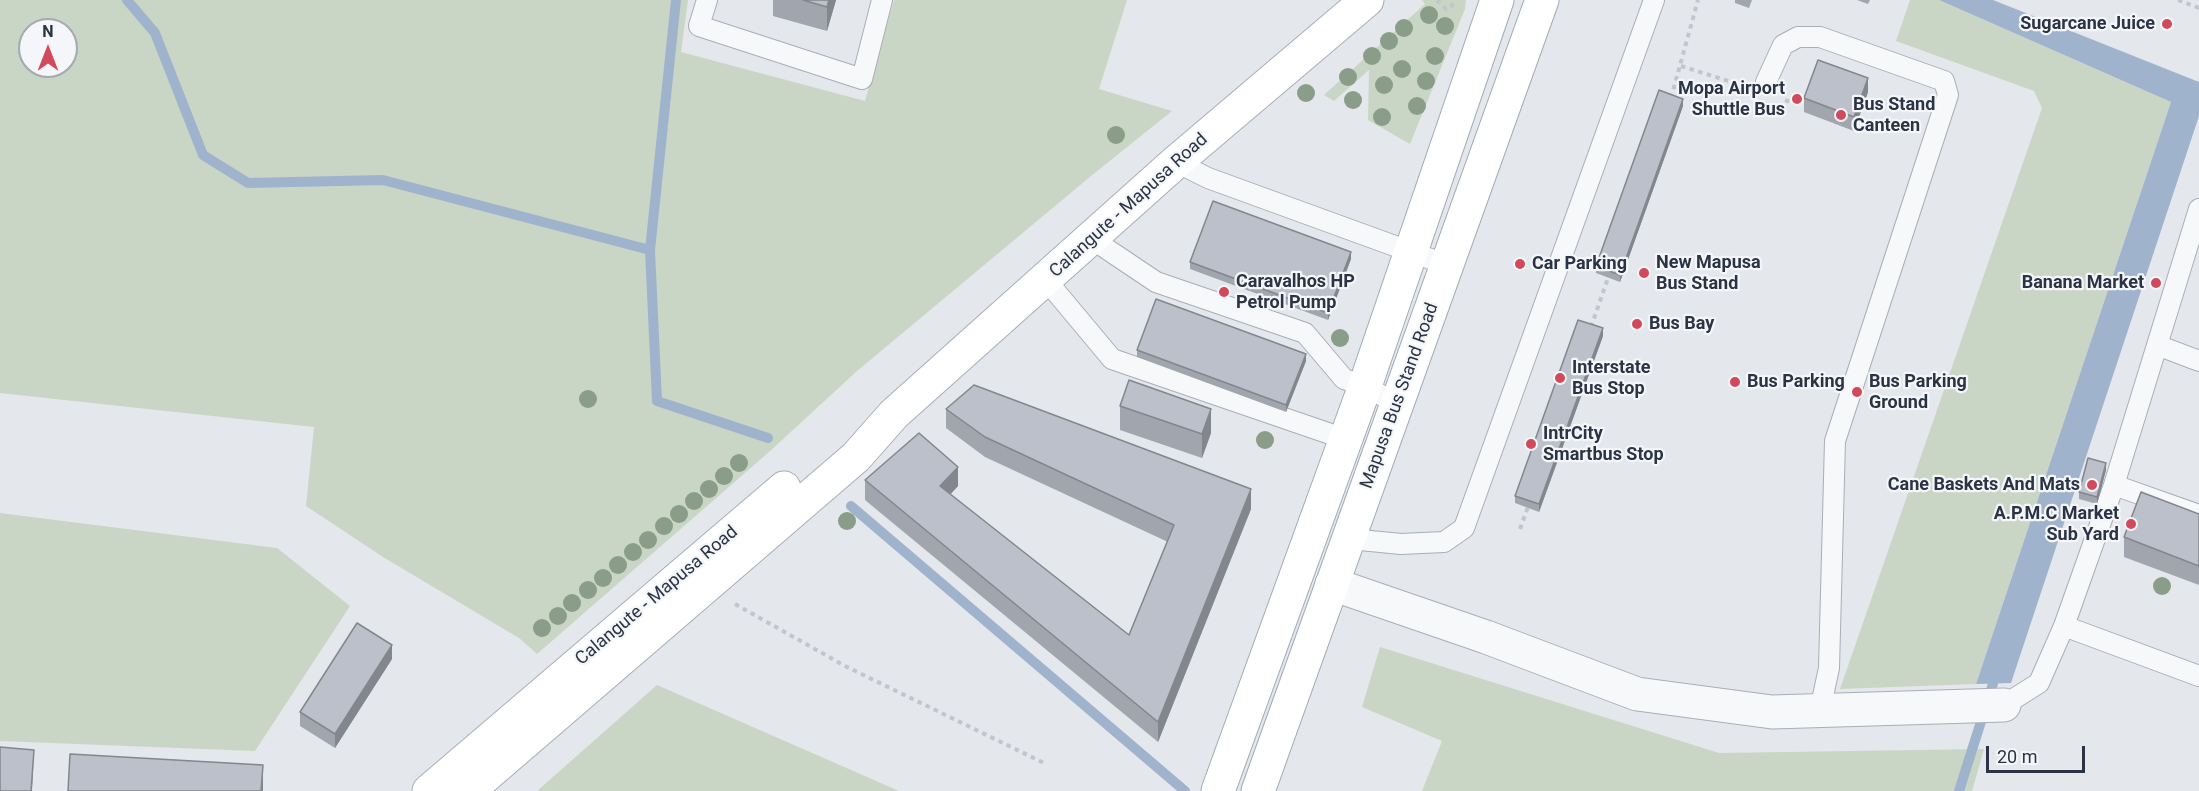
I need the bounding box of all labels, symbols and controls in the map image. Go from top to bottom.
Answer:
place label: Sugarcane Juice [2020,13,2155,35]
marker: Sugarcane Juice [2160,17,2174,31]
north arrow [18,18,78,78]
text: N [42,22,54,41]
place label: Mopa Airport Shuttle Bus [1678,78,1785,121]
marker: Mopa Airport Shuttle Bus [1790,92,1804,106]
place label: Bus Stand Canteen [1853,94,1935,136]
marker: Bus Stand Canteen [1834,108,1848,122]
street label: Calangute - Mapusa Road [1045,129,1213,283]
place label: New Mapusa Bus Stand [1656,252,1761,294]
place label: Car Parking [1532,253,1627,275]
marker: Car Parking [1513,257,1527,271]
marker: New Mapusa Bus Stand [1637,266,1651,280]
place label: Caravalhos HP Petrol Pump [1236,271,1355,314]
place label: Banana Market [2022,272,2144,294]
marker: Banana Market [2149,276,2163,290]
marker: Caravalhos HP Petrol Pump [1217,285,1231,299]
street label: Mapusa Bus Stand Road [1356,300,1444,492]
place label: Bus Bay [1649,313,1714,335]
marker: Bus Bay [1630,317,1644,331]
place label: Interstate Bus Stop [1572,357,1651,400]
marker: Interstate Bus Stop [1553,371,1567,385]
place label: Bus Parking [1747,371,1845,393]
place label: Bus Parking Ground [1869,371,1967,413]
marker: Bus Parking [1728,375,1742,389]
marker: Bus Parking Ground [1850,385,1864,399]
place label: IntrCity Smartbus Stop [1543,423,1664,466]
marker: IntrCity Smartbus Stop [1524,437,1538,451]
place label: Cane Baskets And Mats [1888,474,2080,496]
marker: Cane Baskets And Mats [2085,478,2099,492]
place label: A.P.M.C Market Sub Yard [1994,503,2119,546]
marker: A.P.M.C Market Sub Yard [2124,517,2138,531]
street label: Calangute - Mapusa Road [571,522,743,670]
scale bar [1989,734,2088,772]
text: 20 m [1997,746,2037,767]

